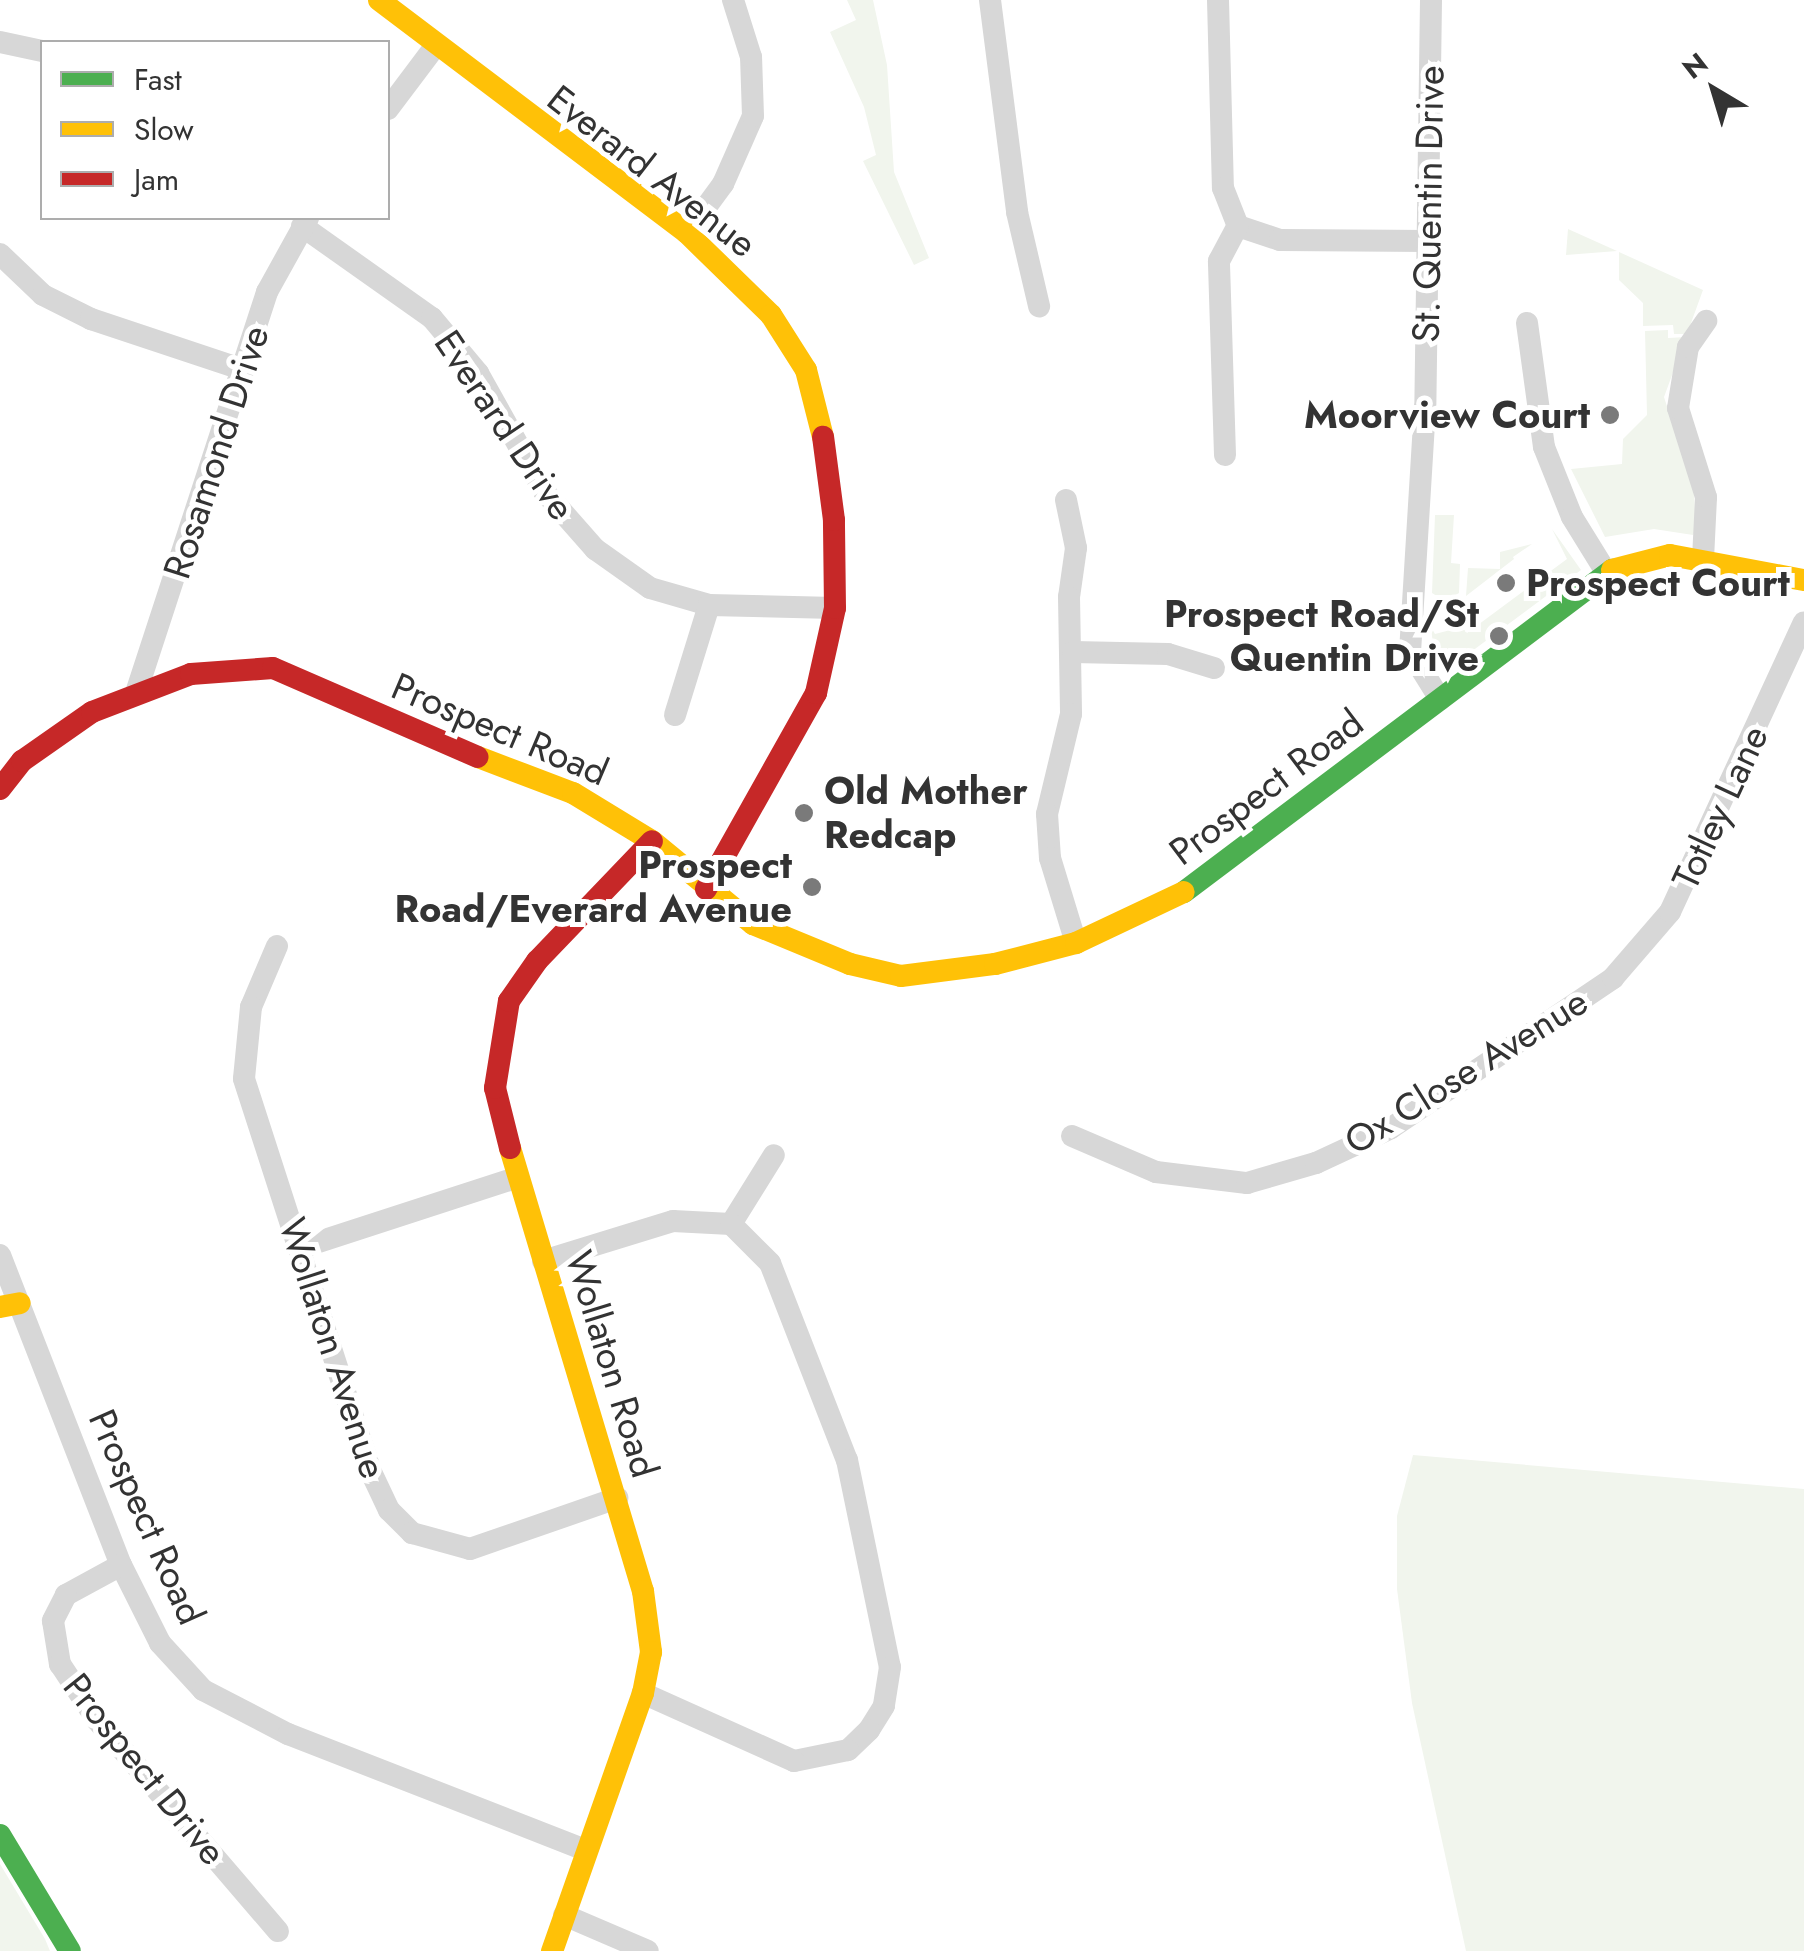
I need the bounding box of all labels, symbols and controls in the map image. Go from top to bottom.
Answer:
legend [40,40,390,220]
north arrow [1664,40,1764,140]
text: N [1674,43,1717,89]
text: Fast [134,58,182,101]
street label: St. Quentin Drive [1403,65,1453,343]
street label: Everard Avenue [539,75,765,267]
text: Slow [134,108,194,151]
text: Jam [134,158,179,201]
street label: Rosamond Drive [154,320,278,584]
street label: Everard Drive [425,322,585,528]
place label: Moorview Court [1304,392,1590,438]
marker: Moorview Court [1599,404,1621,426]
place label: Prospect Court [1526,560,1790,606]
marker: Prospect Court [1495,572,1517,594]
place label: Prospect Road/St Quentin Drive [1164,591,1479,680]
marker: Prospect Road/St Quentin Drive [1488,625,1510,647]
street label: Prospect Road [385,663,615,795]
street label: Prospect Road [1160,699,1372,875]
street label: Totley Lane [1662,718,1778,896]
place label: Old Mother Redcap [824,768,1028,858]
marker: Old Mother Redcap [793,802,815,824]
place label: Prospect Road/Everard Avenue [395,842,792,932]
marker: Prospect Road/Everard Avenue [801,876,823,898]
street label: Ox Close Avenue [1336,978,1596,1164]
street label: Wollaton Avenue [269,1212,397,1484]
street label: Wollaton Road [556,1245,668,1483]
street label: Prospect Road [79,1402,215,1632]
street label: Prospect Drive [54,1664,236,1874]

